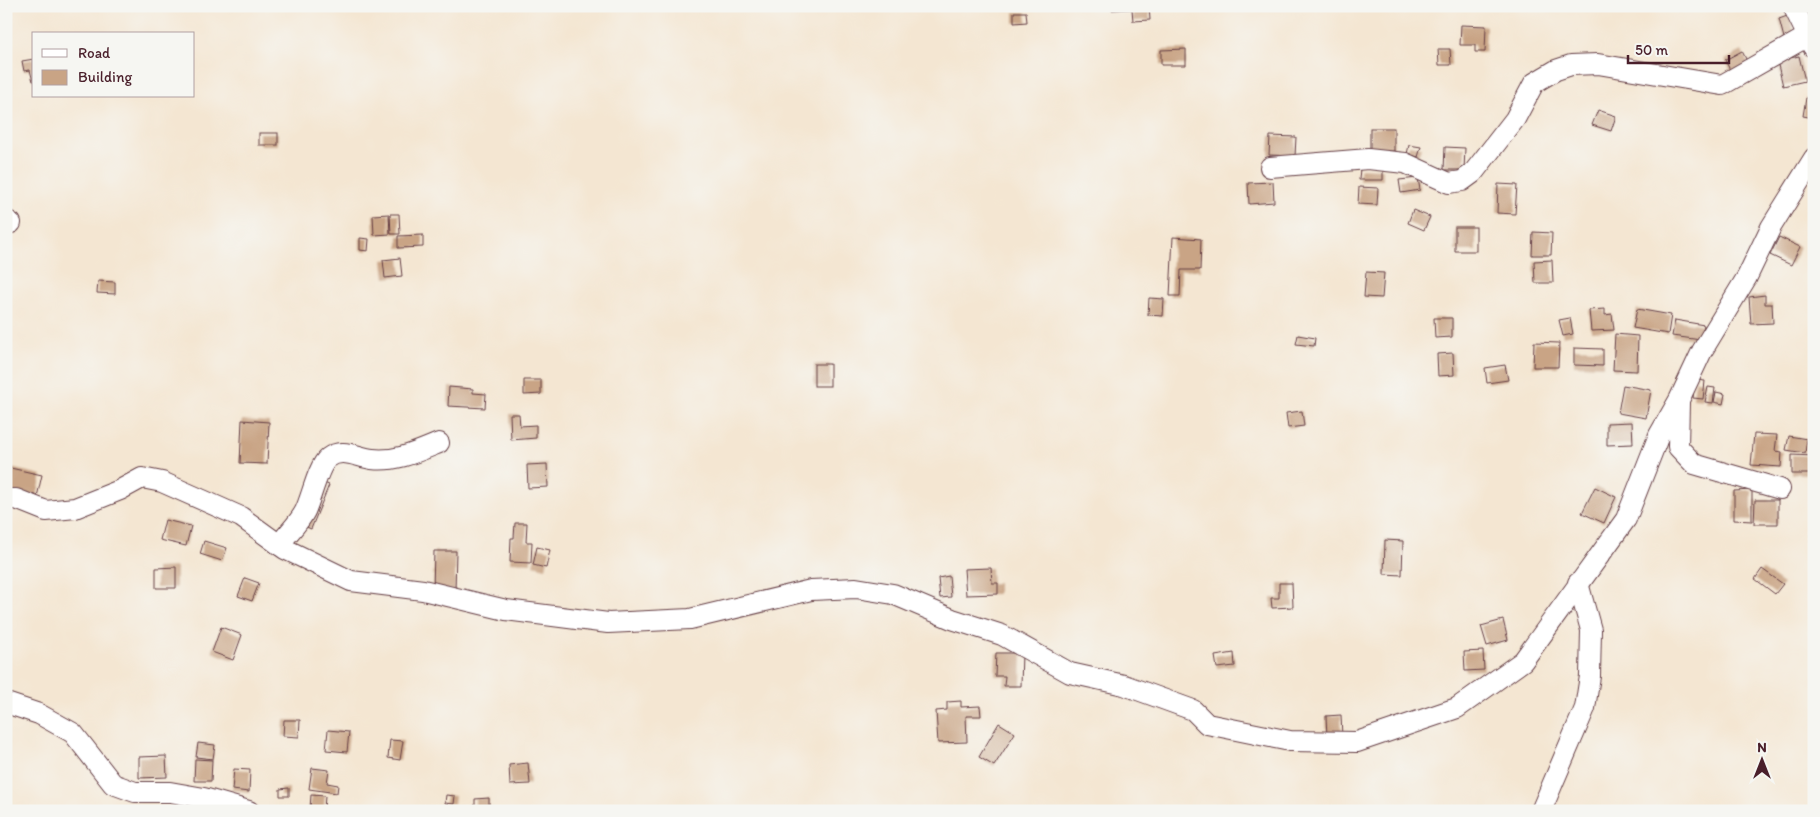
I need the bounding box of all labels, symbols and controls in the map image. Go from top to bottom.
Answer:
legend [32,32,195,98]
scale bar [1628,32,1729,64]
text: 50 m [1635,41,1668,59]
text: Road [78,44,111,62]
text: Building [78,68,132,86]
north arrow [1738,734,1788,784]
text: N [1757,739,1767,756]

